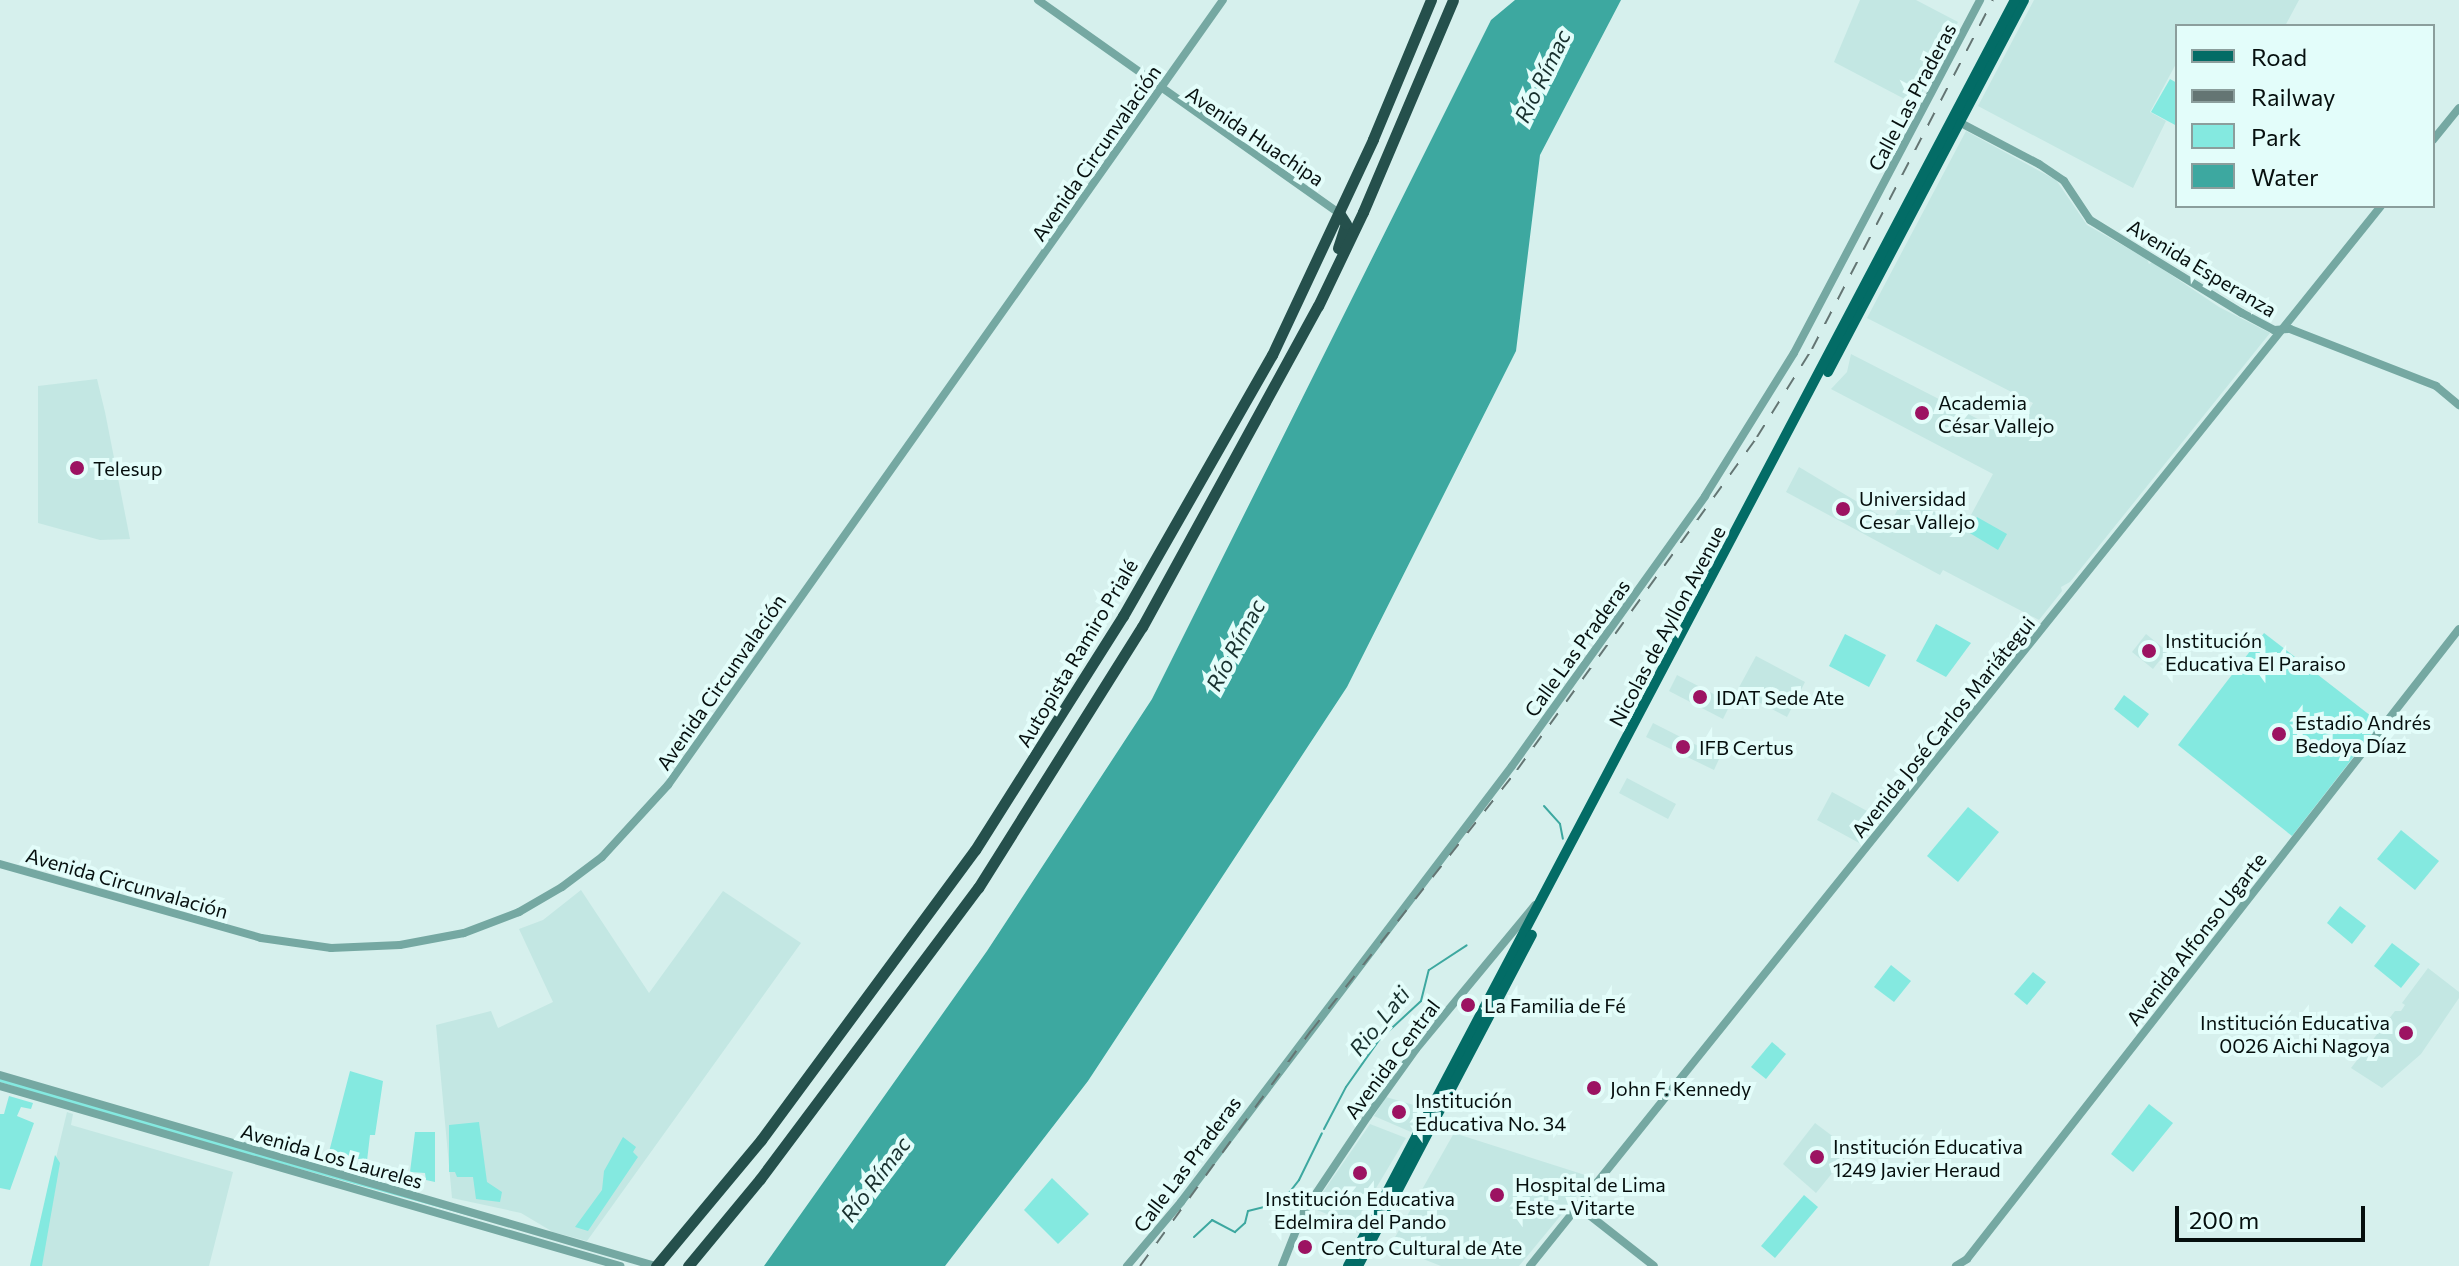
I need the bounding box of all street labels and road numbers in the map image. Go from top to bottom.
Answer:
street label: Calle Las Praderas [1863,19,1961,175]
street label: Avenida Circunvalación [1026,60,1166,246]
street label: Avenida Huachipa [1181,81,1329,191]
street label: Avenida Esperanza [2123,214,2281,322]
street label: Nicolas de Ayllon Avenue [1604,522,1730,730]
street label: Autopista Ramiro Prialé [1011,555,1143,751]
street label: Calle Las Praderas [1519,575,1635,721]
street label: Avenida Circunvalación [651,589,791,775]
street label: Avenida José Carlos Mariátegui [1846,612,2040,842]
street label: Avenida Circunvalación [23,843,231,923]
street label: Avenida Alfonso Ugarte [2121,848,2271,1030]
street label: Avenida Central [1339,995,1445,1123]
street label: Calle Las Praderas [1128,1091,1246,1237]
street label: Avenida Los Laureles [238,1119,426,1193]

